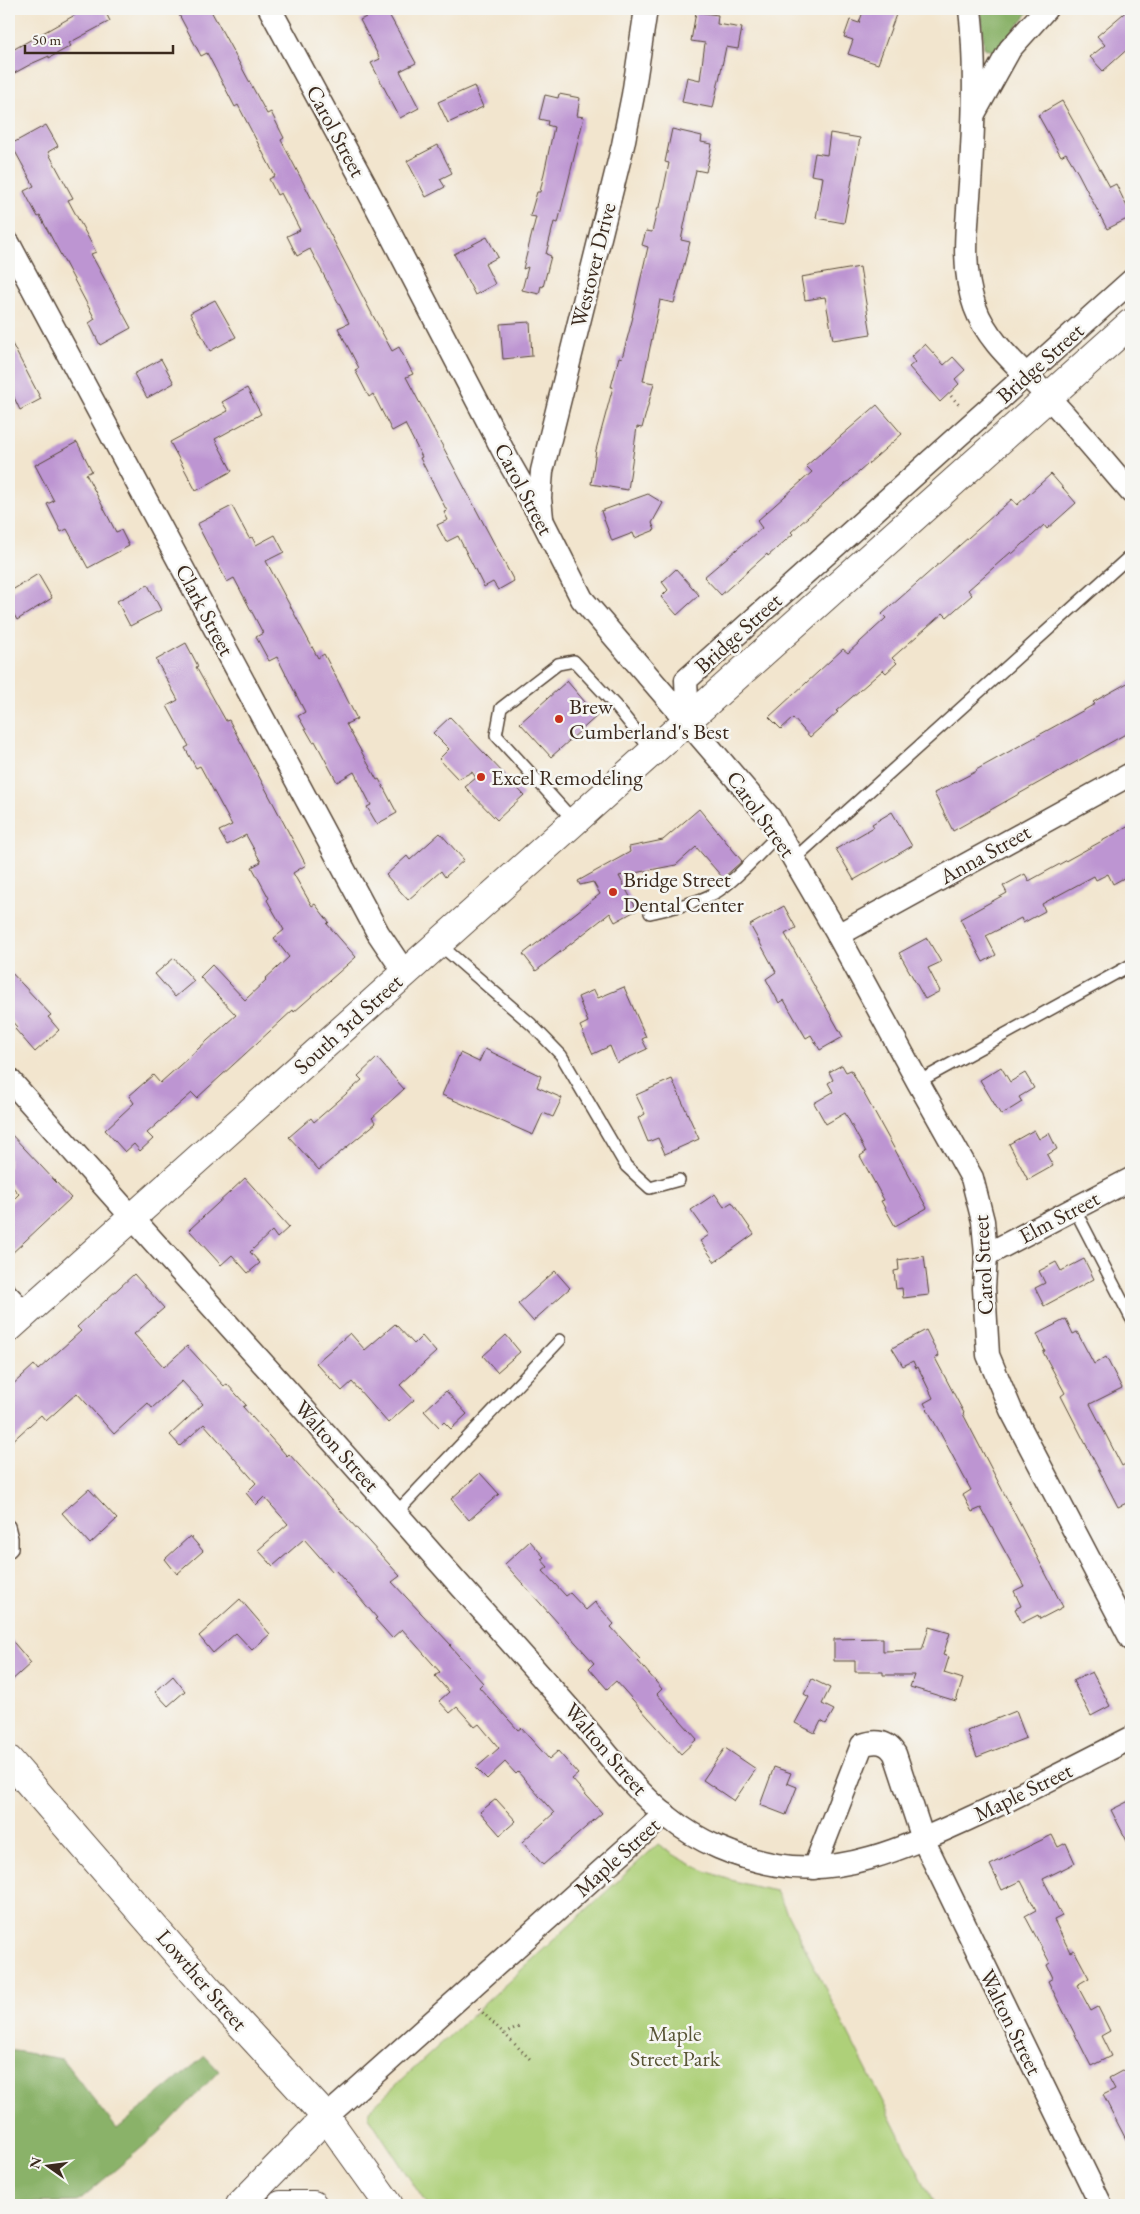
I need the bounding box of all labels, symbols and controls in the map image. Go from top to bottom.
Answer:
scale bar [25,22,172,54]
text: 50 m [32,30,61,49]
street label: Carol Street [300,80,372,182]
street label: Westover Drive [564,199,623,330]
street label: Bridge Street [990,316,1090,410]
street label: Carol Street [488,438,560,540]
street label: Clark Street [169,559,241,661]
street label: Bridge Street [688,586,788,680]
place label: Brew Cumberland's Best [569,692,729,746]
marker: Brew Cumberland's Best [553,713,565,725]
place label: Excel Remodeling [491,763,643,792]
street label: Carol Street [720,765,802,863]
marker: Excel Remodeling [475,771,487,783]
street label: Anna Street [933,817,1036,891]
place label: Bridge Street Dental Center [623,865,744,919]
marker: Bridge Street Dental Center [607,886,619,898]
street label: South 3rd Street [287,967,409,1081]
street label: Elm Street [1014,1184,1105,1250]
street label: Carol Street [966,1214,1000,1316]
street label: Walton Street [288,1394,386,1498]
street label: Walton Street [558,1696,654,1802]
street label: Maple Street [969,1756,1077,1828]
street label: Maple Street [568,1811,666,1903]
street label: Lowther Street [150,1923,254,2037]
street label: Walton Street [973,1964,1049,2080]
park label: Maple Street Park [630,2019,721,2073]
north arrow [22,2142,72,2192]
text: N [25,2155,46,2171]

